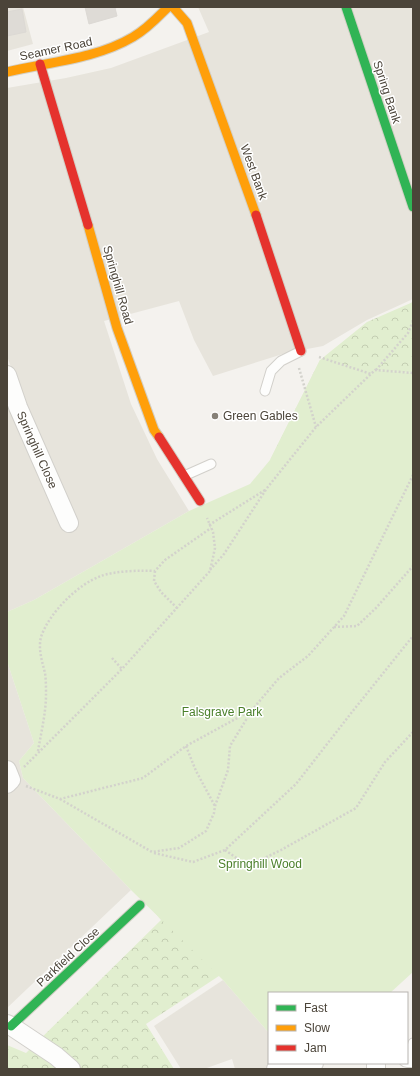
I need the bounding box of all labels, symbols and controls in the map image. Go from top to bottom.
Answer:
street label: Seamer Road [18,34,94,64]
street label: Spring Bank [370,59,404,126]
street label: West Bank [238,142,271,202]
street label: Springhill Road [100,244,136,326]
street label: Springhill Close [14,409,60,491]
place label: Green Gables [223,409,298,423]
marker: Green Gables [210,411,220,421]
park label: Falsgrave Park [182,705,263,719]
park label: Springhill Wood [218,857,302,871]
street label: Parkfield Close [34,924,103,990]
legend [268,992,408,1064]
text: Fast [304,1001,328,1015]
text: Slow [304,1021,330,1035]
text: Jam [304,1041,327,1055]

